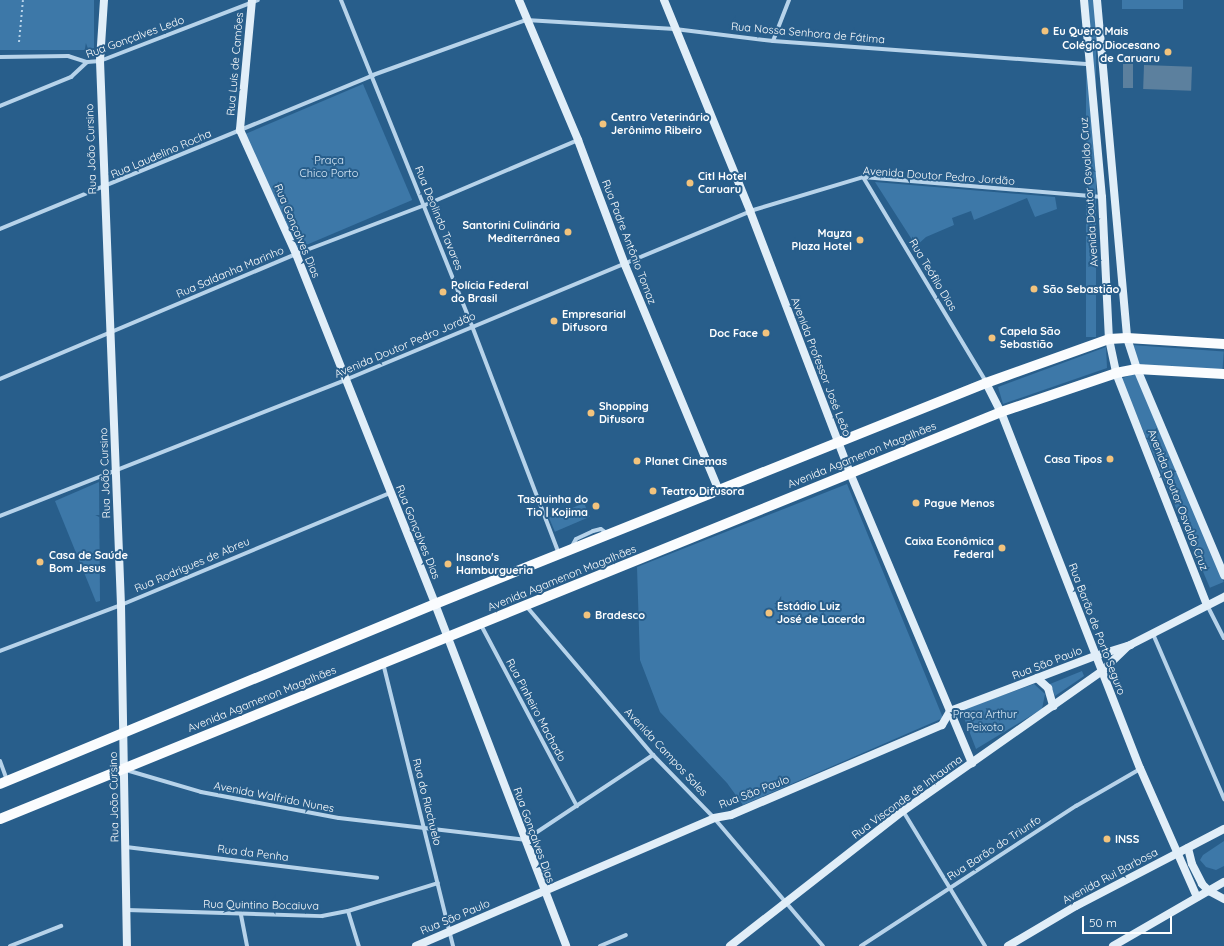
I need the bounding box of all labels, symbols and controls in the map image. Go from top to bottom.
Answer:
street label: Rua Luís de Camões [224,12,246,116]
street label: Rua Gonçalves Ledo [84,13,186,61]
street label: Rua Nossa Senhora de Fátima [730,20,886,46]
place label: Eu Quero Mais [1053,24,1128,38]
marker: Eu Quero Mais [1040,26,1050,36]
place label: Colégio Diocesano de Caruaru [1062,39,1160,65]
marker: Colégio Diocesano de Caruaru [1163,47,1173,57]
street label: Rua João Cursino [83,103,99,195]
place label: Centro Veterinário Jerônimo Ribeiro [611,111,710,137]
street label: Avenida Doutor Osvaldo Cruz [1077,117,1101,267]
marker: Centro Veterinário Jerônimo Ribeiro [598,119,608,129]
street label: Rua Laudelino Rocha [109,127,213,181]
park label: Praça Chico Porto [300,154,358,180]
street label: Rua Deolindo Tavares [412,164,466,272]
street label: Avenida Doutor Pedro Jordão [863,164,1015,188]
place label: CitI Hotel Caruaru [698,170,747,196]
street label: Rua Padre Antônio Tomaz [599,178,659,306]
marker: CitI Hotel Caruaru [685,178,695,188]
street label: Rua Gonçalves Dias [271,182,323,280]
place label: Santorini Culinária Mediterrânea [462,219,560,245]
marker: Santorini Culinária Mediterrânea [563,227,573,237]
place label: Mayza Plaza Hotel [792,227,852,253]
marker: Mayza Plaza Hotel [855,235,865,245]
street label: Rua Teófilo Dias [906,237,960,313]
street label: Rua Saldanha Marinho [174,243,286,301]
place label: Polícia Federal do Brasil [451,279,529,305]
place label: São Sebastião [1043,282,1119,296]
marker: São Sebastião [1028,283,1040,295]
marker: Polícia Federal do Brasil [438,287,448,297]
street label: Avenida Professor José Leão [788,296,854,438]
place label: Empresarial Difusora [562,308,626,334]
street label: Avenida Doutor Pedro Jordão [332,309,478,381]
marker: Empresarial Difusora [549,316,559,326]
place label: Capela São Sebastião [1000,325,1060,351]
place label: Doc Face [709,326,758,340]
marker: Doc Face [761,328,771,338]
marker: Capela São Sebastião [987,333,997,343]
place label: Shopping Difusora [599,400,649,426]
marker: Shopping Difusora [586,408,596,418]
street label: Avenida Agamenon Magalhães [786,419,938,491]
street label: Rua João Cursino [97,427,113,519]
street label: Avenida Doutor Osvaldo Cruz [1145,428,1211,572]
place label: Casa Tipos [1044,452,1102,466]
place label: Planet Cinemas [645,454,727,468]
marker: Casa Tipos [1105,454,1115,464]
marker: Planet Cinemas [632,456,642,466]
street label: Rua Gonçalves Dias [393,483,443,581]
place label: Teatro Difusora [661,484,744,498]
marker: Teatro Difusora [648,486,658,496]
place label: Tasquinha do Tio | Kojima [517,493,588,519]
place label: Pague Menos [924,496,995,510]
marker: Pague Menos [911,498,921,508]
marker: Tasquinha do Tio | Kojima [591,501,601,511]
street label: Rua Rodrigues de Abreu [132,535,252,595]
place label: Caixa Econômica Federal [905,535,994,561]
street label: Avenida Agamenon Magalhães [486,542,638,614]
marker: Caixa Econômica Federal [997,543,1007,553]
place label: Casa de Saúde Bom Jesus [49,549,128,575]
place label: Insano's Hamburgueria [456,551,533,577]
marker: Casa de Saúde Bom Jesus [34,556,46,568]
marker: Insano's Hamburgueria [443,559,453,569]
street label: Rua Barão de Porto Seguro [1066,561,1128,697]
place label: Estádio Luiz José de Lacerda [777,600,865,626]
place label: Bradesco [595,608,645,622]
marker: Estádio Luiz José de Lacerda [764,608,774,618]
marker: Bradesco [582,610,592,620]
street label: Rua São Paulo [1010,644,1084,682]
street label: Rua Pinheiro Machado [503,656,569,764]
street label: Avenida Agamenon Magalhães [186,663,338,735]
street label: Avenida Campos Sales [622,705,710,799]
park label: Praça Arthur Peixoto [953,708,1017,734]
street label: Rua João Cursino [107,752,121,842]
street label: Rua Visconde de Inhauma [849,752,965,842]
street label: Rua do Riachuelo [410,757,444,847]
street label: Rua São Paulo [717,773,791,811]
street label: Avenida Walfrido Nunes [213,779,335,815]
street label: Rua Gonçalves Dias [511,785,557,885]
street label: Rua Barão do Triunfo [945,813,1043,883]
place label: INSS [1115,832,1139,846]
marker: INSS [1102,834,1112,844]
street label: Rua da Penha [217,842,289,864]
street label: Avenida Rui Barbosa [1060,845,1160,907]
street label: Rua São Paulo [418,896,492,938]
street label: Rua Quintino Bocaiuva [203,897,319,913]
scale bar [1084,908,1174,934]
text: 50 m [1089,915,1117,930]

